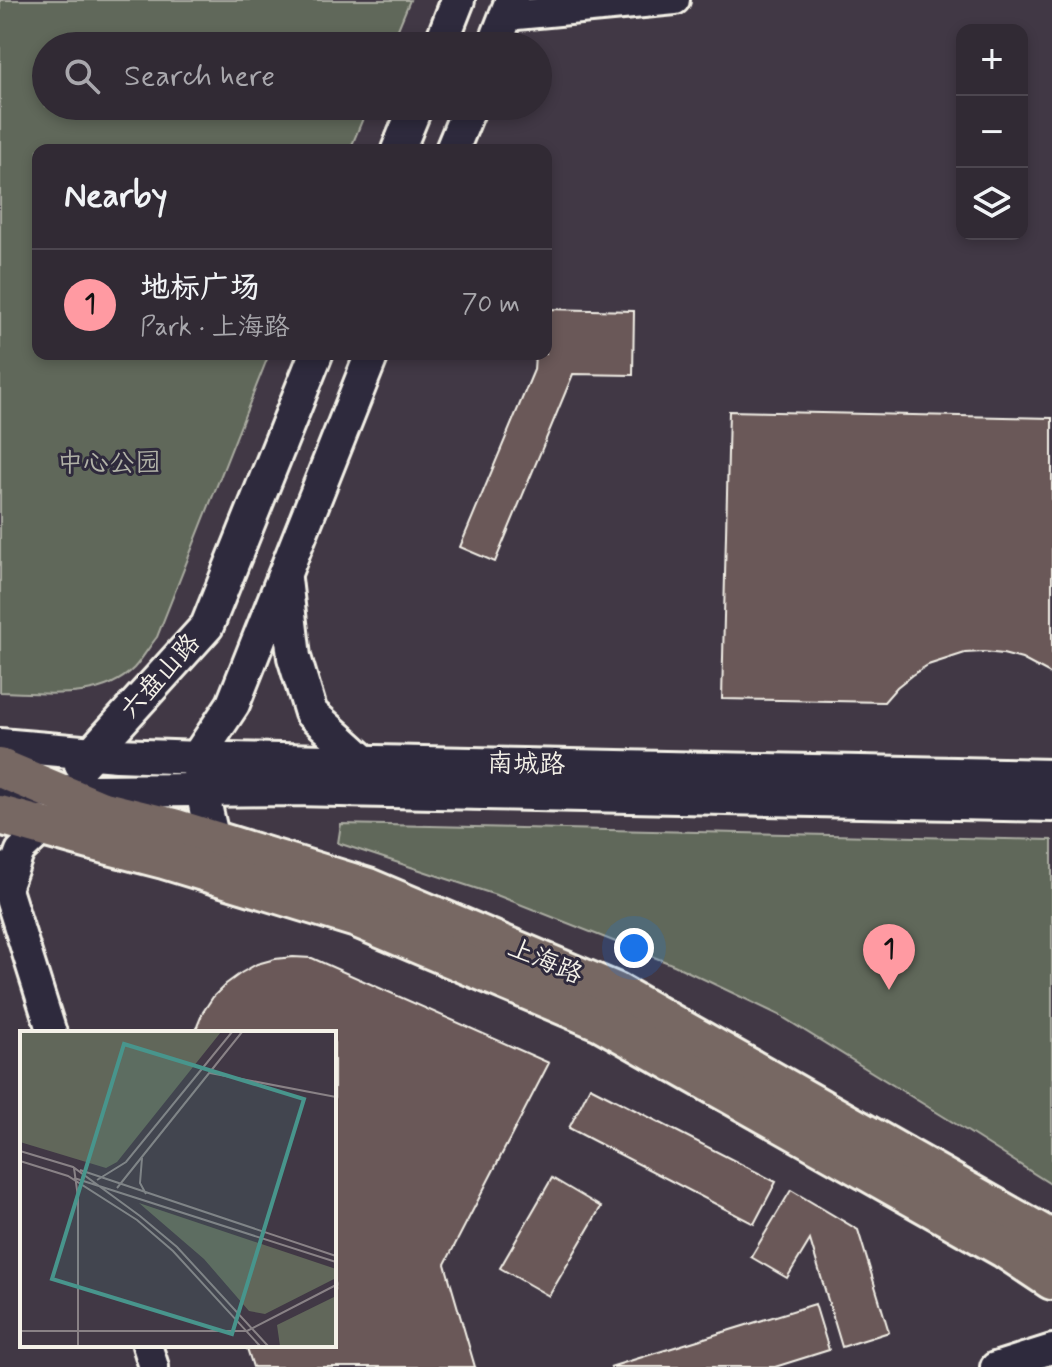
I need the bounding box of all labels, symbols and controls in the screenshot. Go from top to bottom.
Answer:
map controls [956,24,1028,240]
button: + [956,24,1028,96]
search box [32,32,552,120]
icon: search [60,54,104,98]
text: Search here [124,57,275,96]
button: − [956,96,1028,168]
button: layers [956,168,1028,240]
text: Nearby [64,174,168,219]
text: 地标广场 [140,269,260,308]
text: 1 [84,288,96,322]
text: 70 m [462,288,520,322]
text: Park · 上海路 [140,311,290,345]
park label: 中心公园 [57,447,161,481]
street label: 六盘山路 [114,627,208,727]
street label: 南城路 [487,747,565,783]
pin: 1 [863,924,915,990]
your location [614,928,654,968]
street label: 上海路 [502,931,588,993]
inset map [20,1031,336,1347]

